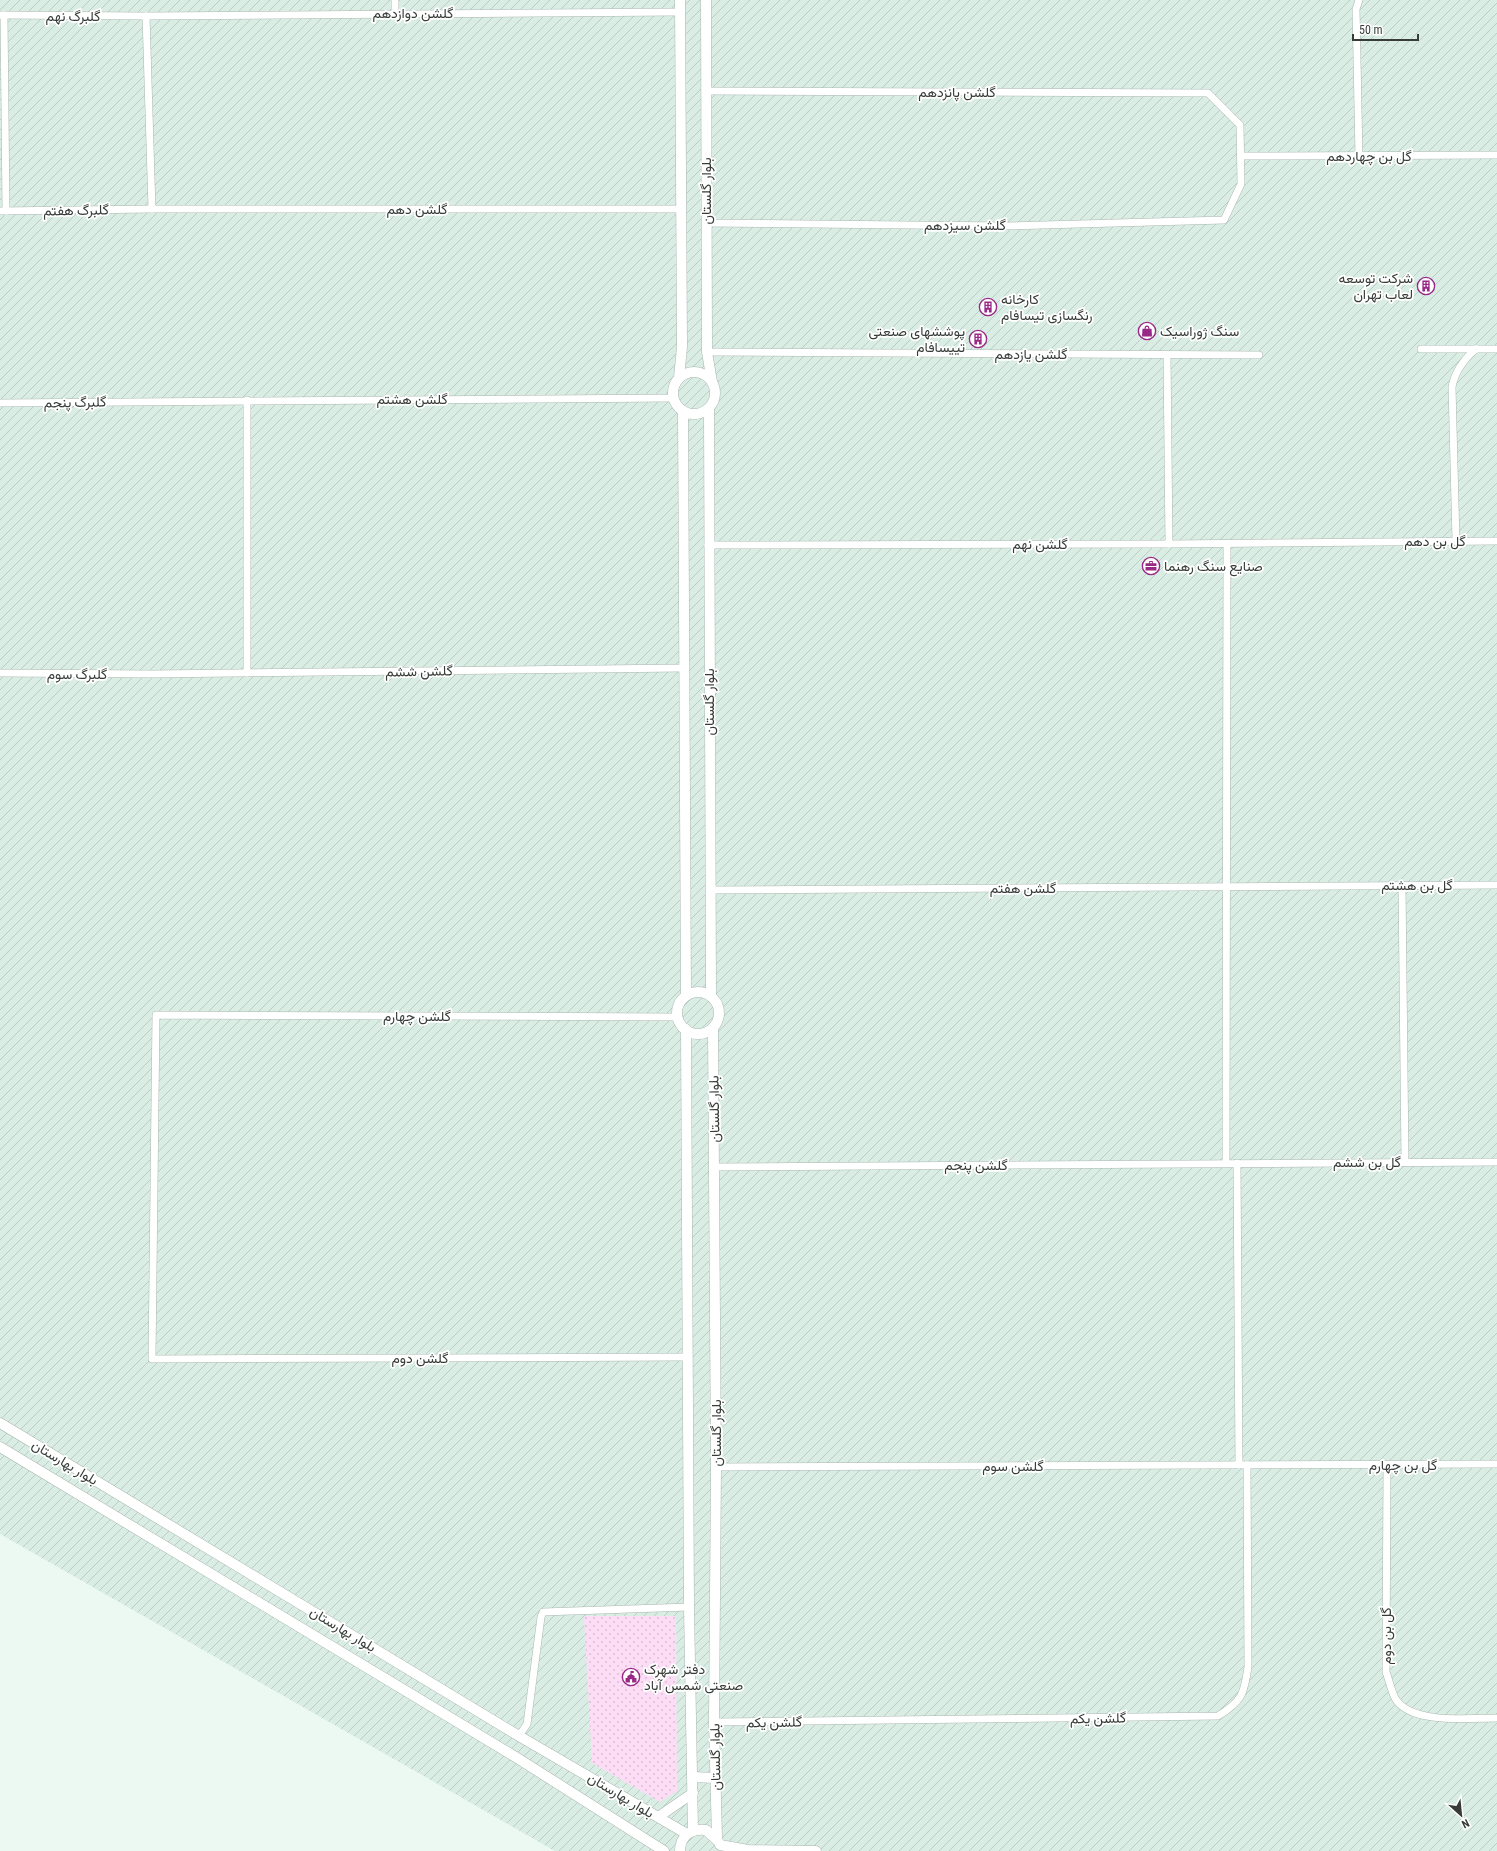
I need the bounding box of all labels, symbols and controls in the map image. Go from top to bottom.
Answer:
street label: گلشن دوازدهم [373,5,453,22]
street label: گلبرگ نهم [46,8,100,25]
scale bar [1353,16,1418,42]
text: 50 m [1359,23,1383,37]
street label: گلشن پانزدهم [918,84,996,102]
street label: گل بن چهاردهم [1326,148,1412,166]
street label: بلوار گلستان [698,157,715,225]
street label: گلبرگ هفتم [43,201,109,220]
street label: گلشن دهم [386,201,448,218]
street label: گلشن سیزدهم [924,217,1006,234]
place label: شرکت توسعه لعاب تهران [1339,270,1413,303]
building icon: شرکت توسعه لعاب تهران [1416,276,1436,296]
place label: کارخانه رنگسازی تیسافام [1001,291,1093,324]
building icon: کارخانه رنگسازی تیسافام [978,297,998,317]
shop icon: سنگ ژوراسیک [1137,321,1157,341]
place label: پوششهای صنعتی تییسافام [869,323,965,356]
place label: سنگ ژوراسیک [1160,323,1239,340]
building icon: پوششهای صنعتی تییسافام [968,329,988,349]
street label: گلشن یازدهم [995,346,1067,363]
street label: گلشن هشتم [376,391,448,408]
street label: گلبرگ پنجم [44,393,106,413]
street label: گل بن دهم [1404,533,1466,550]
street label: گلشن نهم [1012,536,1068,553]
office icon: صنایع سنگ رهنما [1141,556,1161,576]
place label: صنایع سنگ رهنما [1164,558,1263,577]
street label: گلشن ششم [385,662,453,681]
street label: گلبرگ سوم [47,666,107,683]
street label: بلوار گلستان [701,668,718,736]
street label: گل بن هشتم [1381,877,1453,894]
street label: گلشن هفتم [990,880,1056,897]
street label: گلشن چهارم [383,1008,451,1026]
street label: بلوار گلستان [705,1075,724,1143]
street label: گل بن ششم [1333,1154,1401,1171]
street label: گلشن پنجم [944,1157,1008,1175]
street label: گلشن دوم [391,1350,449,1367]
street label: بلوار گلستان [708,1399,725,1467]
street label: بلوار بهارستان [29,1436,101,1489]
street label: گل بن چهارم [1369,1457,1437,1475]
street label: گلشن سوم [982,1458,1044,1475]
street label: بلوار بهارستان [307,1603,379,1656]
street label: گل بن دوم [1378,1607,1395,1665]
place label: دفتر شهرک صنعتی شمس آباد [644,1661,743,1694]
public building icon: دفتر شهرک صنعتی شمس آباد [621,1667,641,1687]
street label: گلشن یکم [1070,1710,1126,1727]
street label: گلشن یکم [746,1714,802,1731]
street label: بلوار گلستان [706,1723,725,1791]
street label: بلوار بهارستان [585,1769,657,1822]
north arrow [1441,1795,1481,1835]
text: N [1459,1816,1471,1831]

